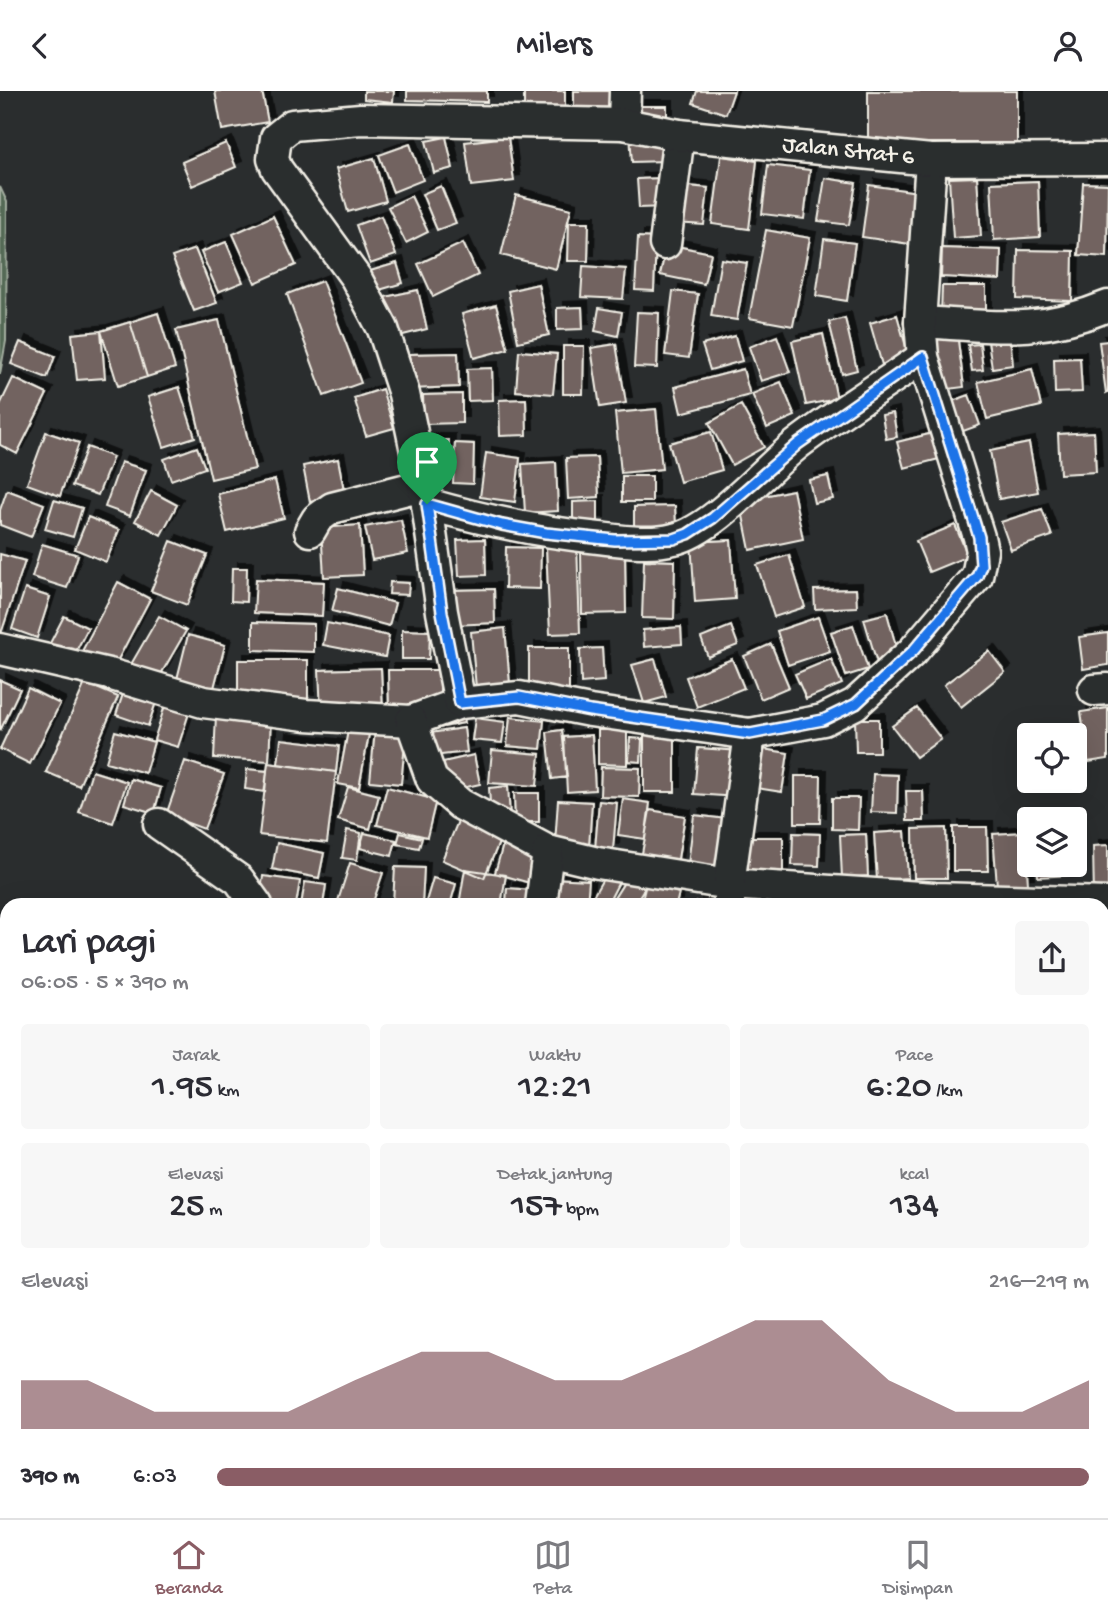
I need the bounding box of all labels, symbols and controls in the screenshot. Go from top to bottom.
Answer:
icon: back [21,27,59,65]
text: Milers [516,27,592,65]
icon: person [1049,27,1087,65]
street label: Jalan Strat 6 [781,131,916,173]
pin [397,432,457,504]
icon: arrive [408,443,446,481]
map controls [1017,723,1087,877]
button: locate [1017,723,1087,793]
button: layers [1017,807,1087,877]
button: share [1015,921,1089,995]
text: Lari pagi [21,922,156,966]
text: 06:05 · 5 × 390 m [21,970,189,997]
text: Jarak [172,1045,219,1068]
text: Waktu [529,1045,581,1068]
text: Pace [896,1045,933,1068]
text: 1.95 [152,1068,213,1109]
text: 12:21 [518,1068,592,1109]
text: 6:20 [866,1068,932,1109]
text: km [213,1080,239,1103]
text: /km [932,1080,963,1103]
text: Elevasi [168,1164,224,1187]
text: Detak jantung [497,1164,613,1187]
text: kcal [899,1164,929,1187]
text: 25 [169,1187,204,1228]
text: 157 [511,1187,562,1228]
text: 134 [890,1187,939,1228]
text: m [204,1199,222,1222]
text: bpm [562,1199,599,1222]
text: Elevasi [21,1269,89,1296]
text: 216–219 m [989,1269,1089,1296]
text: 390 m [21,1464,79,1491]
text: 6:03 [133,1464,177,1491]
tab: Beranda [155,1536,223,1601]
tab: Peta [533,1536,572,1601]
tab: Disimpan [883,1536,953,1601]

